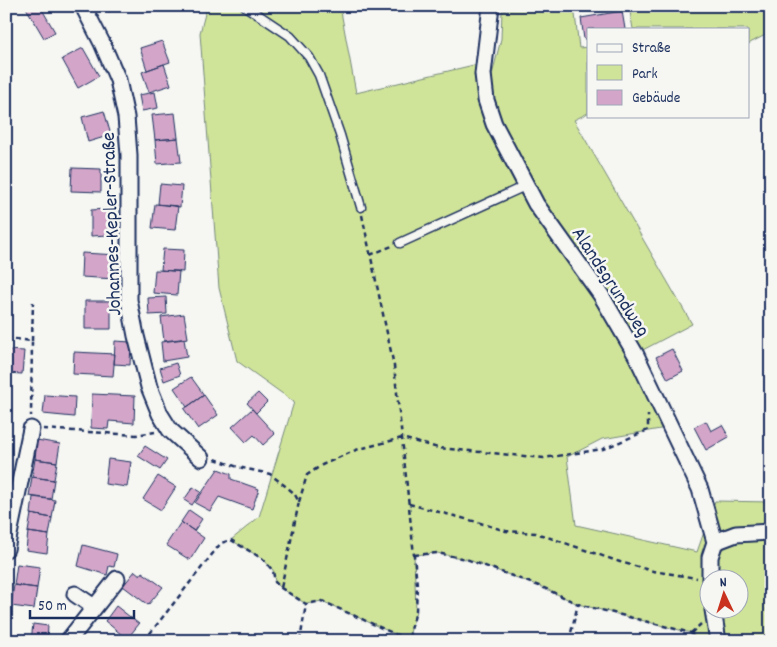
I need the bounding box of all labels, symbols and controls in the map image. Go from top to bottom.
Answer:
legend [587,28,750,118]
text: Straße [632,38,671,60]
text: Park [632,64,658,86]
text: Gebäude [632,88,681,110]
street label: Johannes-Kepler-Straße [96,131,130,316]
street label: Alandsgrundweg [563,222,656,343]
north arrow [700,570,750,620]
text: N [719,573,727,593]
scale bar [30,587,134,619]
text: 50 m [38,596,67,618]

